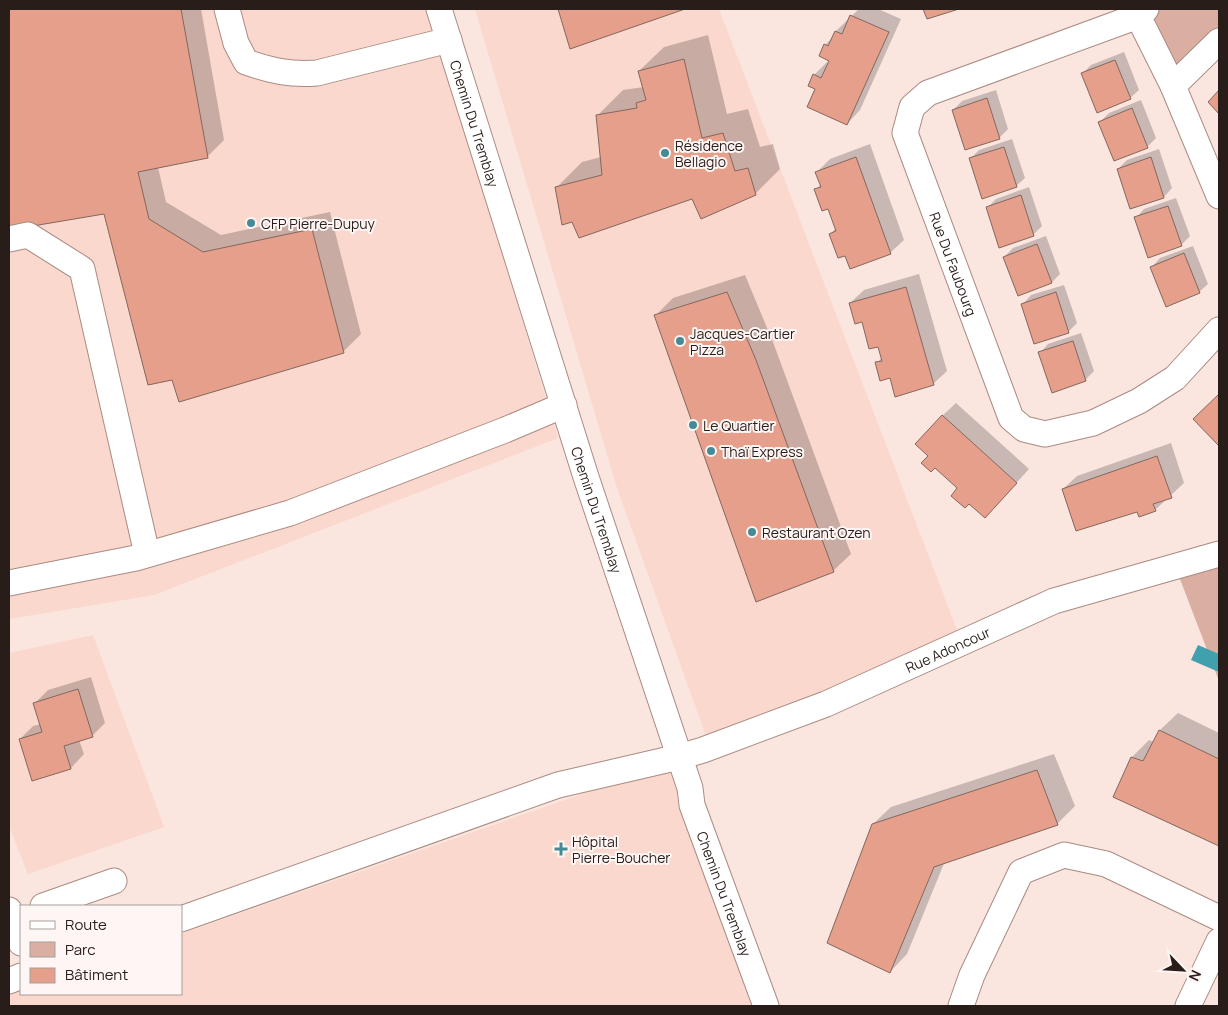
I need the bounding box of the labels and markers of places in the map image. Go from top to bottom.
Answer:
place label: Résidence Bellagio [675,136,743,171]
marker: Résidence Bellagio [659,147,671,159]
place label: CFP Pierre-Dupuy [261,214,376,233]
marker: CFP Pierre-Dupuy [245,217,257,229]
place label: Jacques-Cartier Pizza [690,324,795,359]
marker: Jacques-Cartier Pizza [674,335,686,347]
place label: Le Quartier [703,416,775,435]
marker: Le Quartier [687,419,699,431]
place label: Thaï Express [721,442,803,461]
marker: Thaï Express [705,445,717,457]
place label: Restaurant Ozen [762,523,871,542]
marker: Restaurant Ozen [746,526,758,538]
place label: Hôpital Pierre-Boucher [572,832,670,867]
marker: Hôpital Pierre-Boucher [554,842,568,856]

